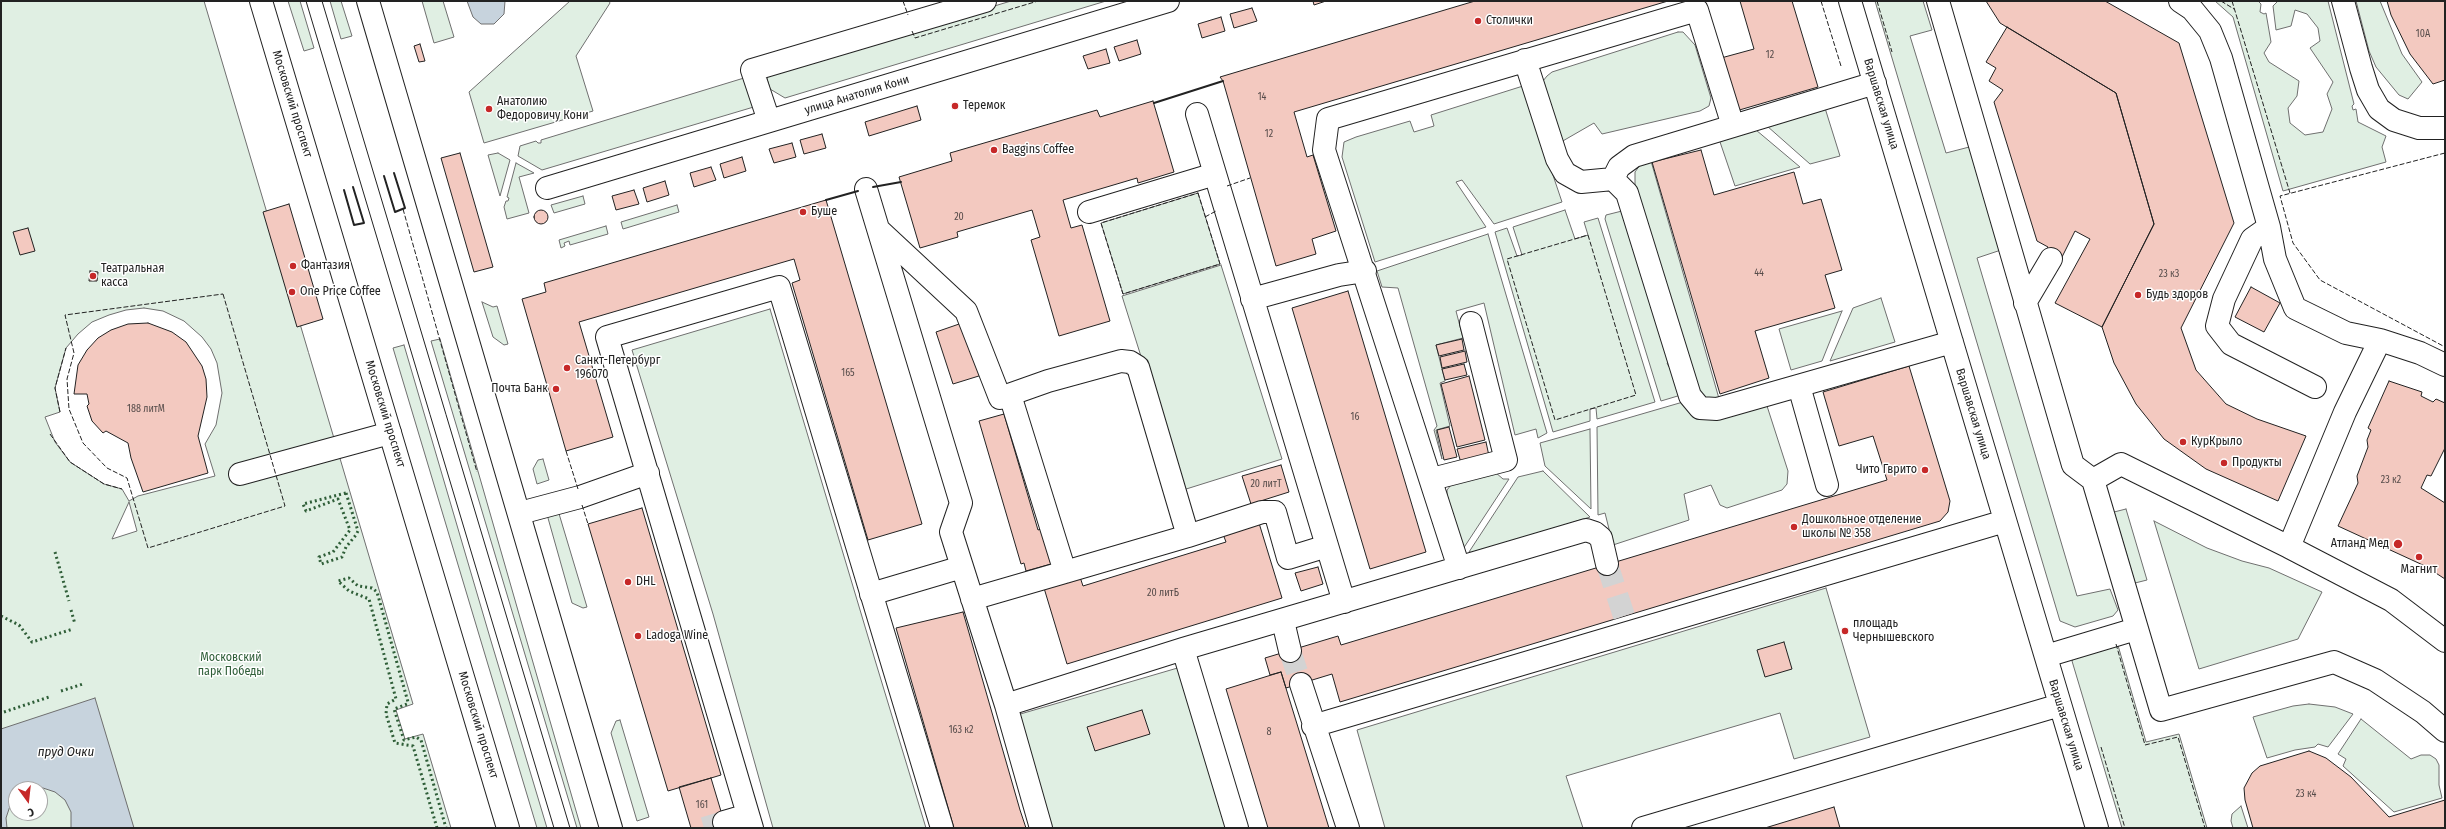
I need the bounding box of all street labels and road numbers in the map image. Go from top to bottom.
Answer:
street label: Московский проспект [269,49,315,159]
street label: Варшавская улица [1860,57,1902,151]
street label: улица Анатолия Кони [803,72,911,118]
street label: Московский проспект [362,359,408,469]
street label: Варшавская улица [1952,367,1994,461]
street label: Московский проспект [455,670,501,780]
street label: Варшавская улица [2045,678,2087,772]

